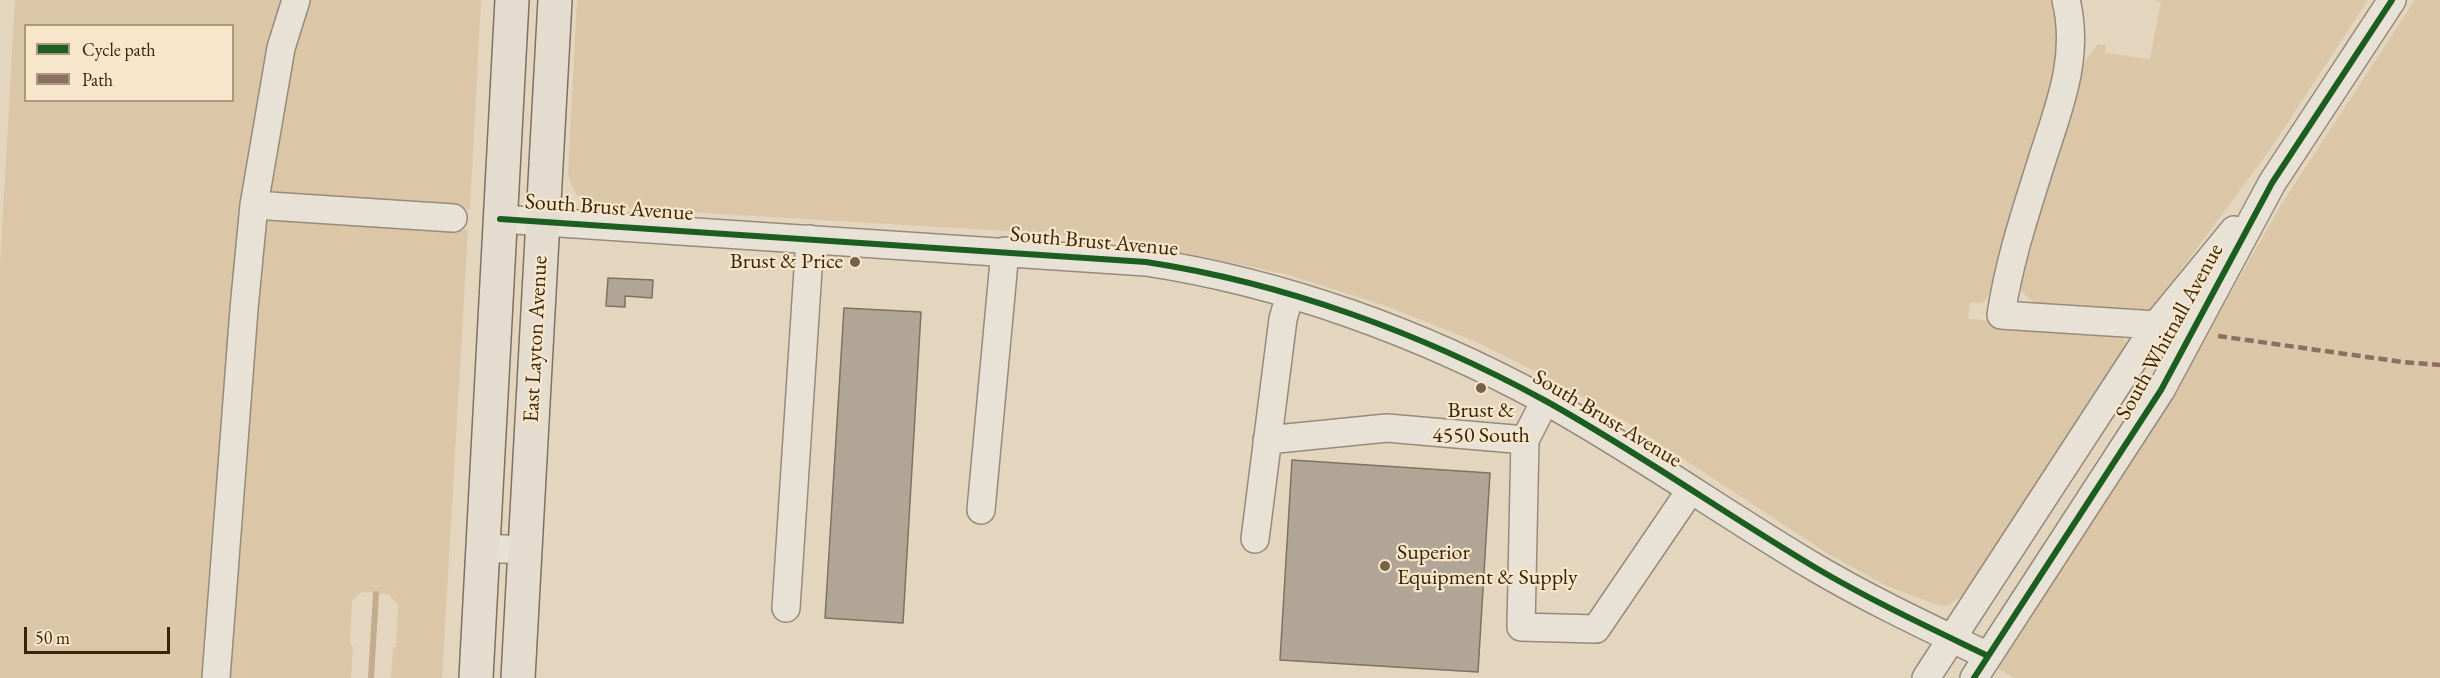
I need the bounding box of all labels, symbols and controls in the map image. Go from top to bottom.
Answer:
legend [24,24,234,102]
text: Cycle path [82,38,156,61]
text: Path [82,68,113,91]
street label: South Brust Avenue [524,189,694,227]
street label: South Brust Avenue [1009,221,1179,263]
street label: South Whitnall Avenue [2111,239,2229,425]
place label: Brust & Price [730,249,843,275]
street label: East Layton Avenue [518,255,554,423]
marker: Brust & Price [848,255,862,269]
street label: South Brust Avenue [1528,364,1686,474]
marker: Brust & 4550 South [1474,381,1488,395]
place label: Brust & 4550 South [1432,398,1530,450]
place label: Superior Equipment & Supply [1397,540,1578,592]
marker: Superior Equipment & Supply [1378,559,1392,573]
scale bar [27,615,172,653]
text: 50 m [35,626,70,649]

